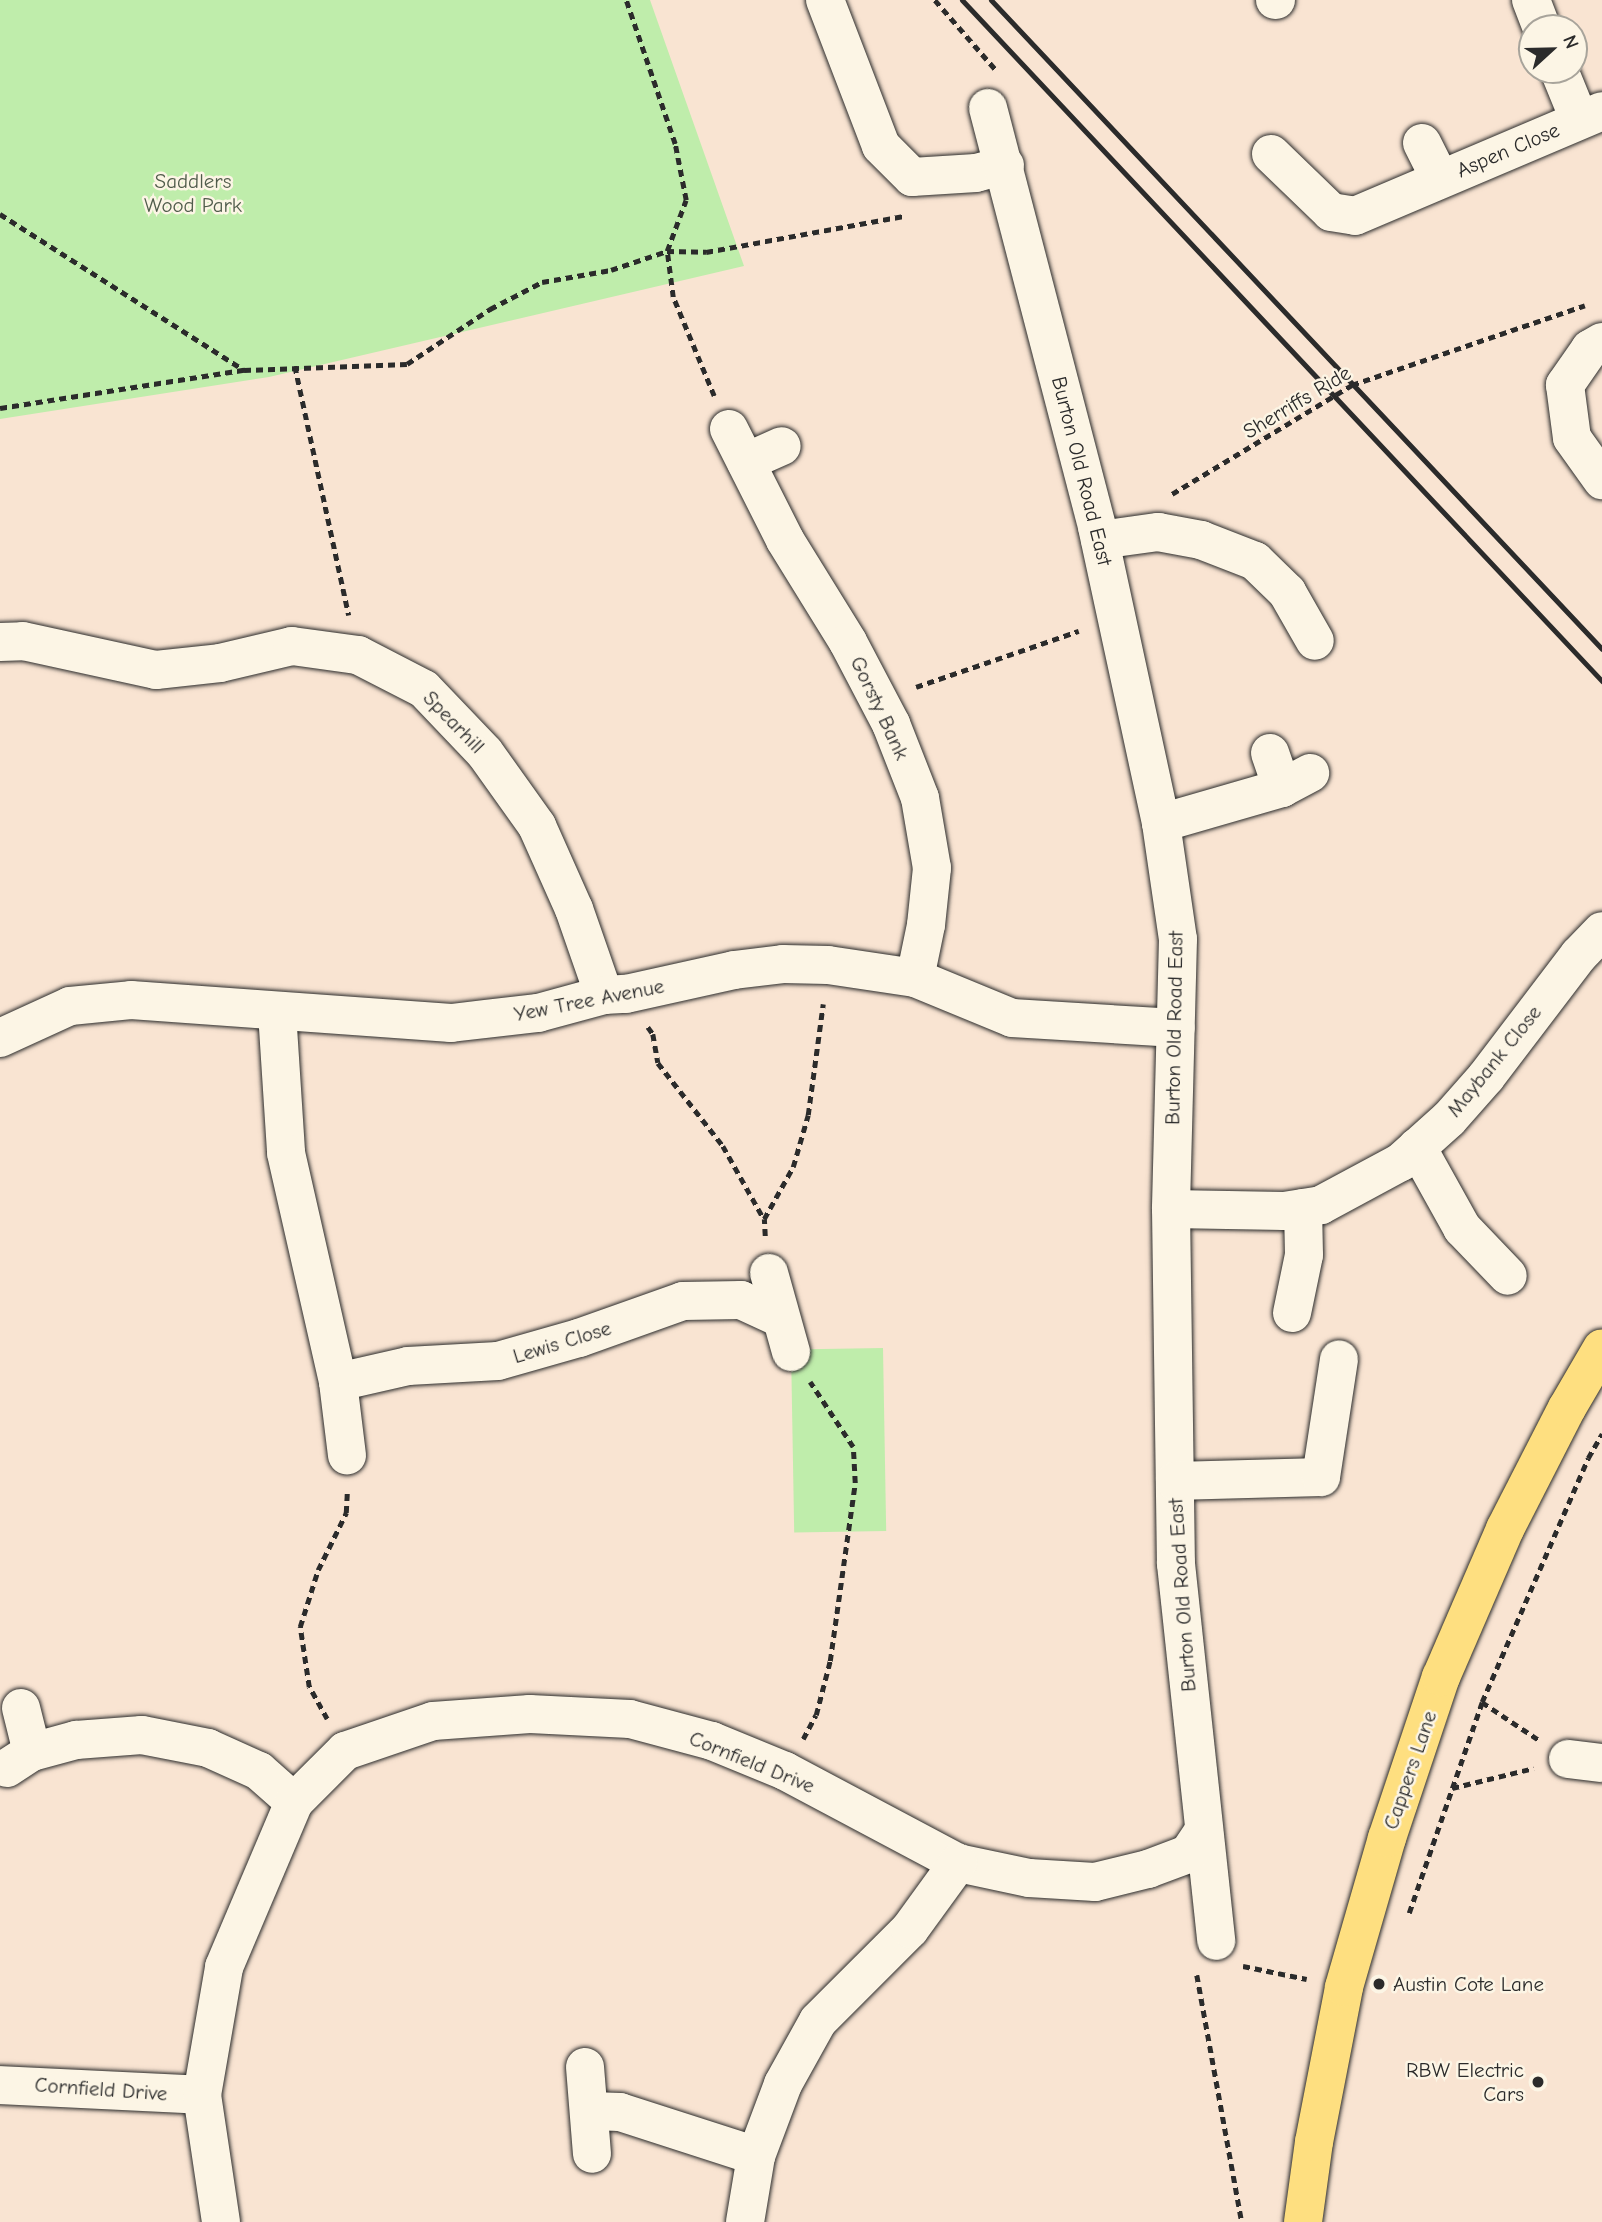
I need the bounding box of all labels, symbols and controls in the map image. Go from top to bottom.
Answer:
north arrow [1518,14,1588,84]
text: N [1558,32,1583,52]
street label: Aspen Close [1453,117,1563,183]
park label: Saddlers Wood Park [144,168,242,218]
street label: Sherriffs Ride [1239,360,1355,444]
street label: Burton Old Road East [1046,374,1118,568]
street label: Gorsty Bank [845,652,915,764]
street label: Spearhill [418,685,490,759]
street label: Burton Old Road East [1160,931,1188,1125]
street label: Yew Tree Avenue [512,973,666,1027]
street label: Maybank Close [1441,1000,1547,1122]
street label: Lewis Close [510,1315,614,1369]
street label: Burton Old Road East [1163,1497,1201,1693]
street label: Cappers Lane [1378,1707,1442,1833]
street label: Cornfield Drive [686,1725,818,1799]
place label: Austin Cote Lane [1393,1971,1544,1997]
marker: Austin Cote Lane [1371,1976,1387,1992]
place label: RBW Electric Cars [1406,2057,1524,2107]
street label: Cornfield Drive [34,2072,168,2106]
marker: RBW Electric Cars [1530,2074,1546,2090]

